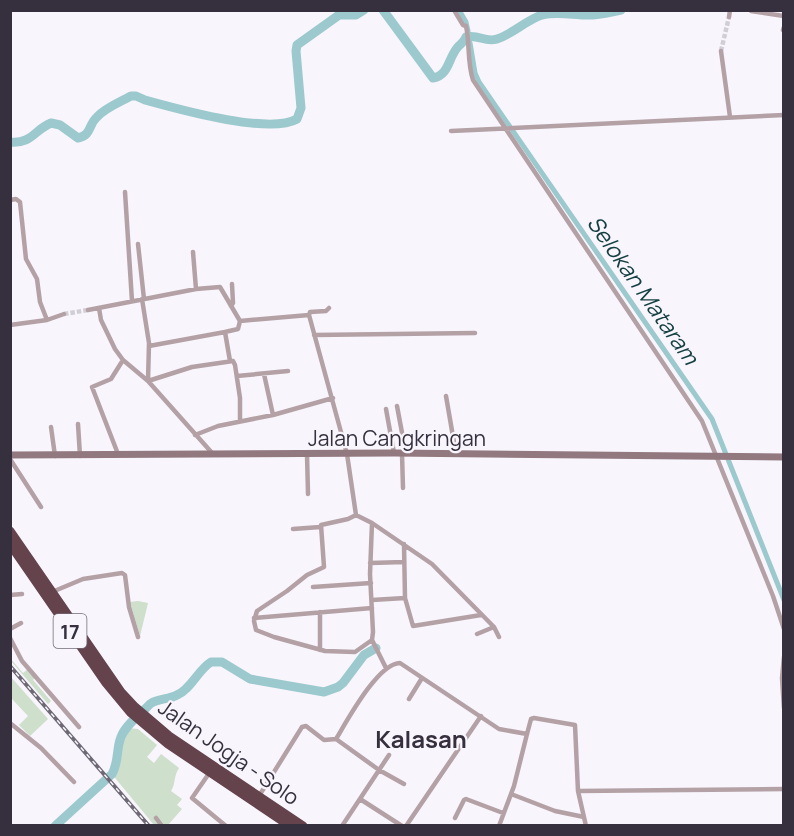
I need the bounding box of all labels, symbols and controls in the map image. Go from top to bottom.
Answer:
water label: Selokan Mataram [580,210,706,371]
street label: Jalan Cangkringan [308,424,486,452]
road number: 17 [54,614,86,648]
street label: Jalan Jogja - Solo [153,693,305,811]
district label: Kalasan [375,722,467,755]

